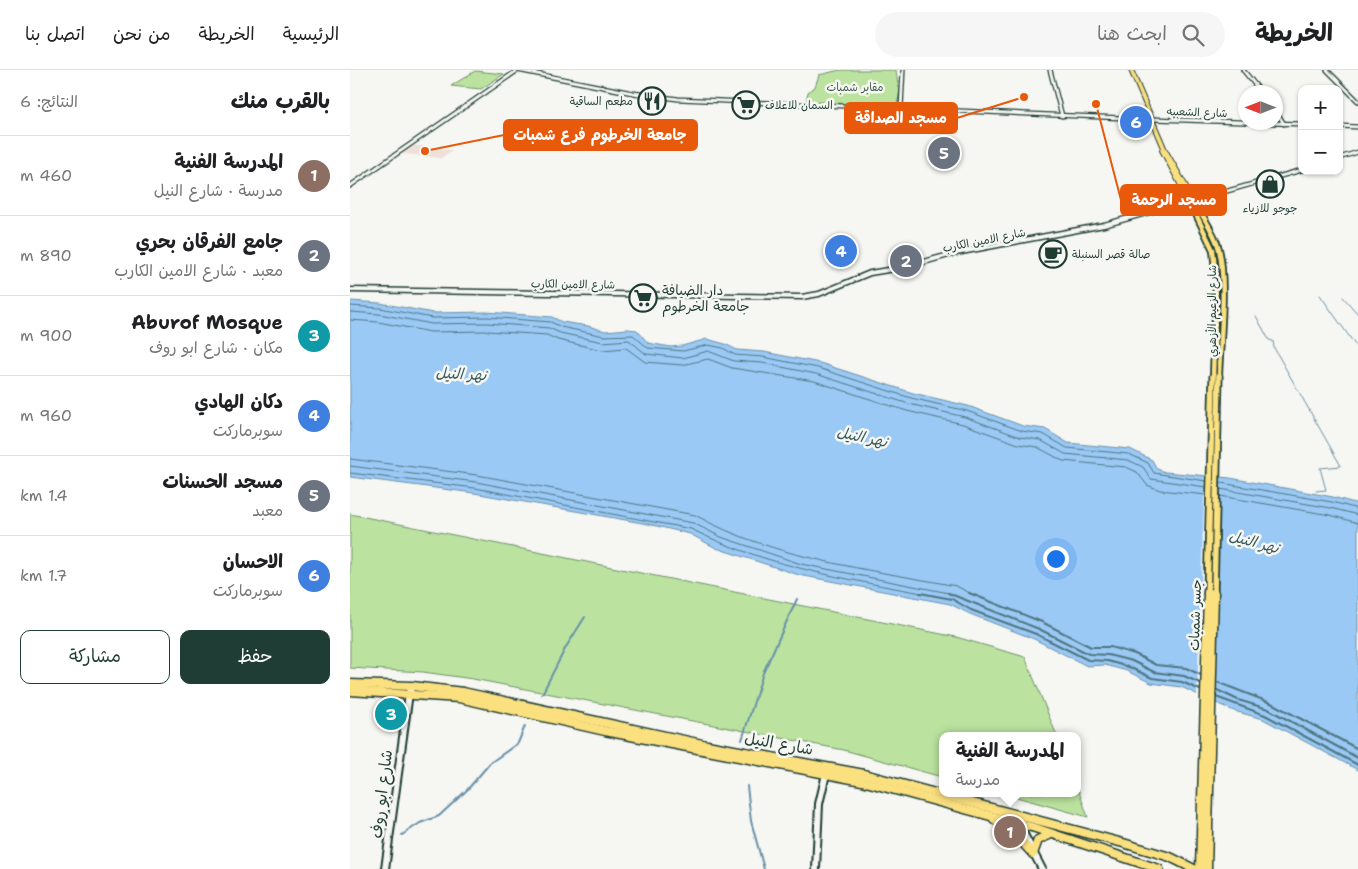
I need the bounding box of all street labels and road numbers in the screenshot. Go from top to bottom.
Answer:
street label: شارع الشعبيه [1166,104,1228,122]
street label: شارع الامين الكارب [941,225,1027,257]
street label: شارع الزعيم الأزهري [1205,265,1221,357]
street label: شارع الامين الكارب [531,276,615,294]
street label: جسر شمبات [1185,579,1205,651]
street label: شارع النيل [743,727,815,761]
street label: شارع ابو روف [366,749,398,840]

